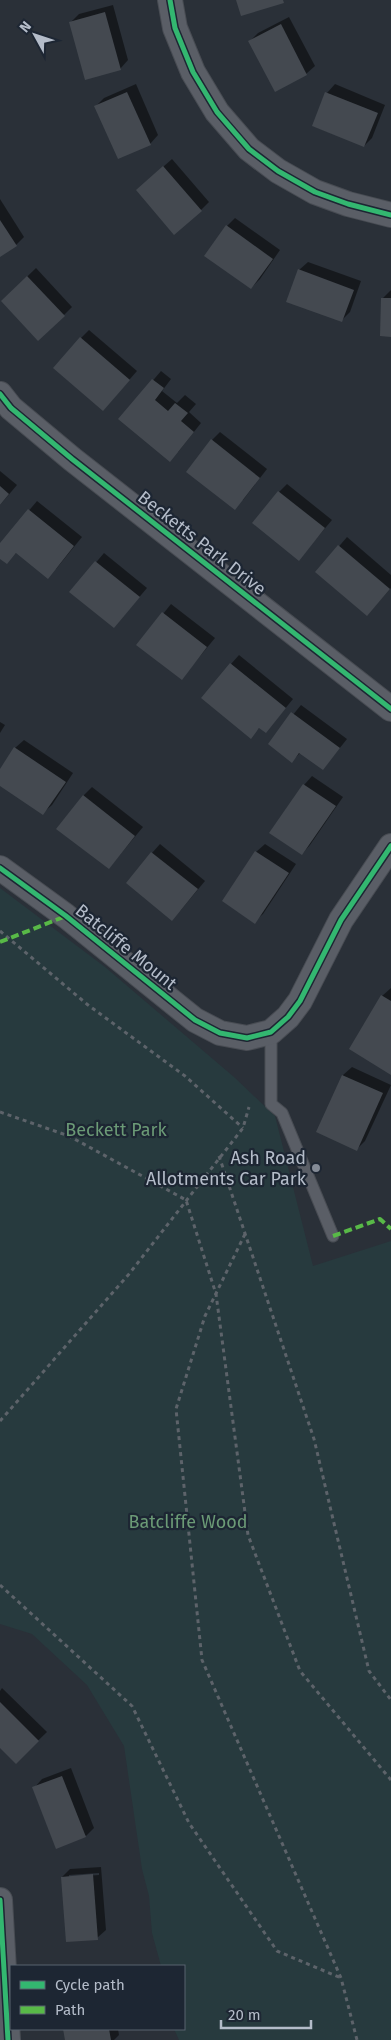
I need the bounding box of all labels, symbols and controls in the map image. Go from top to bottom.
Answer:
north arrow [10,10,60,60]
text: N [16,18,35,36]
street label: Becketts Park Drive [133,486,271,600]
street label: Batcliffe Mount [71,899,182,995]
park label: Beckett Park [65,1119,167,1141]
place label: Ash Road Allotments Car Park [146,1147,307,1190]
marker: Ash Road Allotments Car Park [310,1162,322,1174]
park label: Batcliffe Wood [129,1511,247,1533]
legend [10,1965,185,2030]
text: Cycle path [55,1976,125,1994]
scale bar [221,1998,311,2030]
text: Path [55,2001,85,2019]
text: 20 m [228,2006,261,2024]

